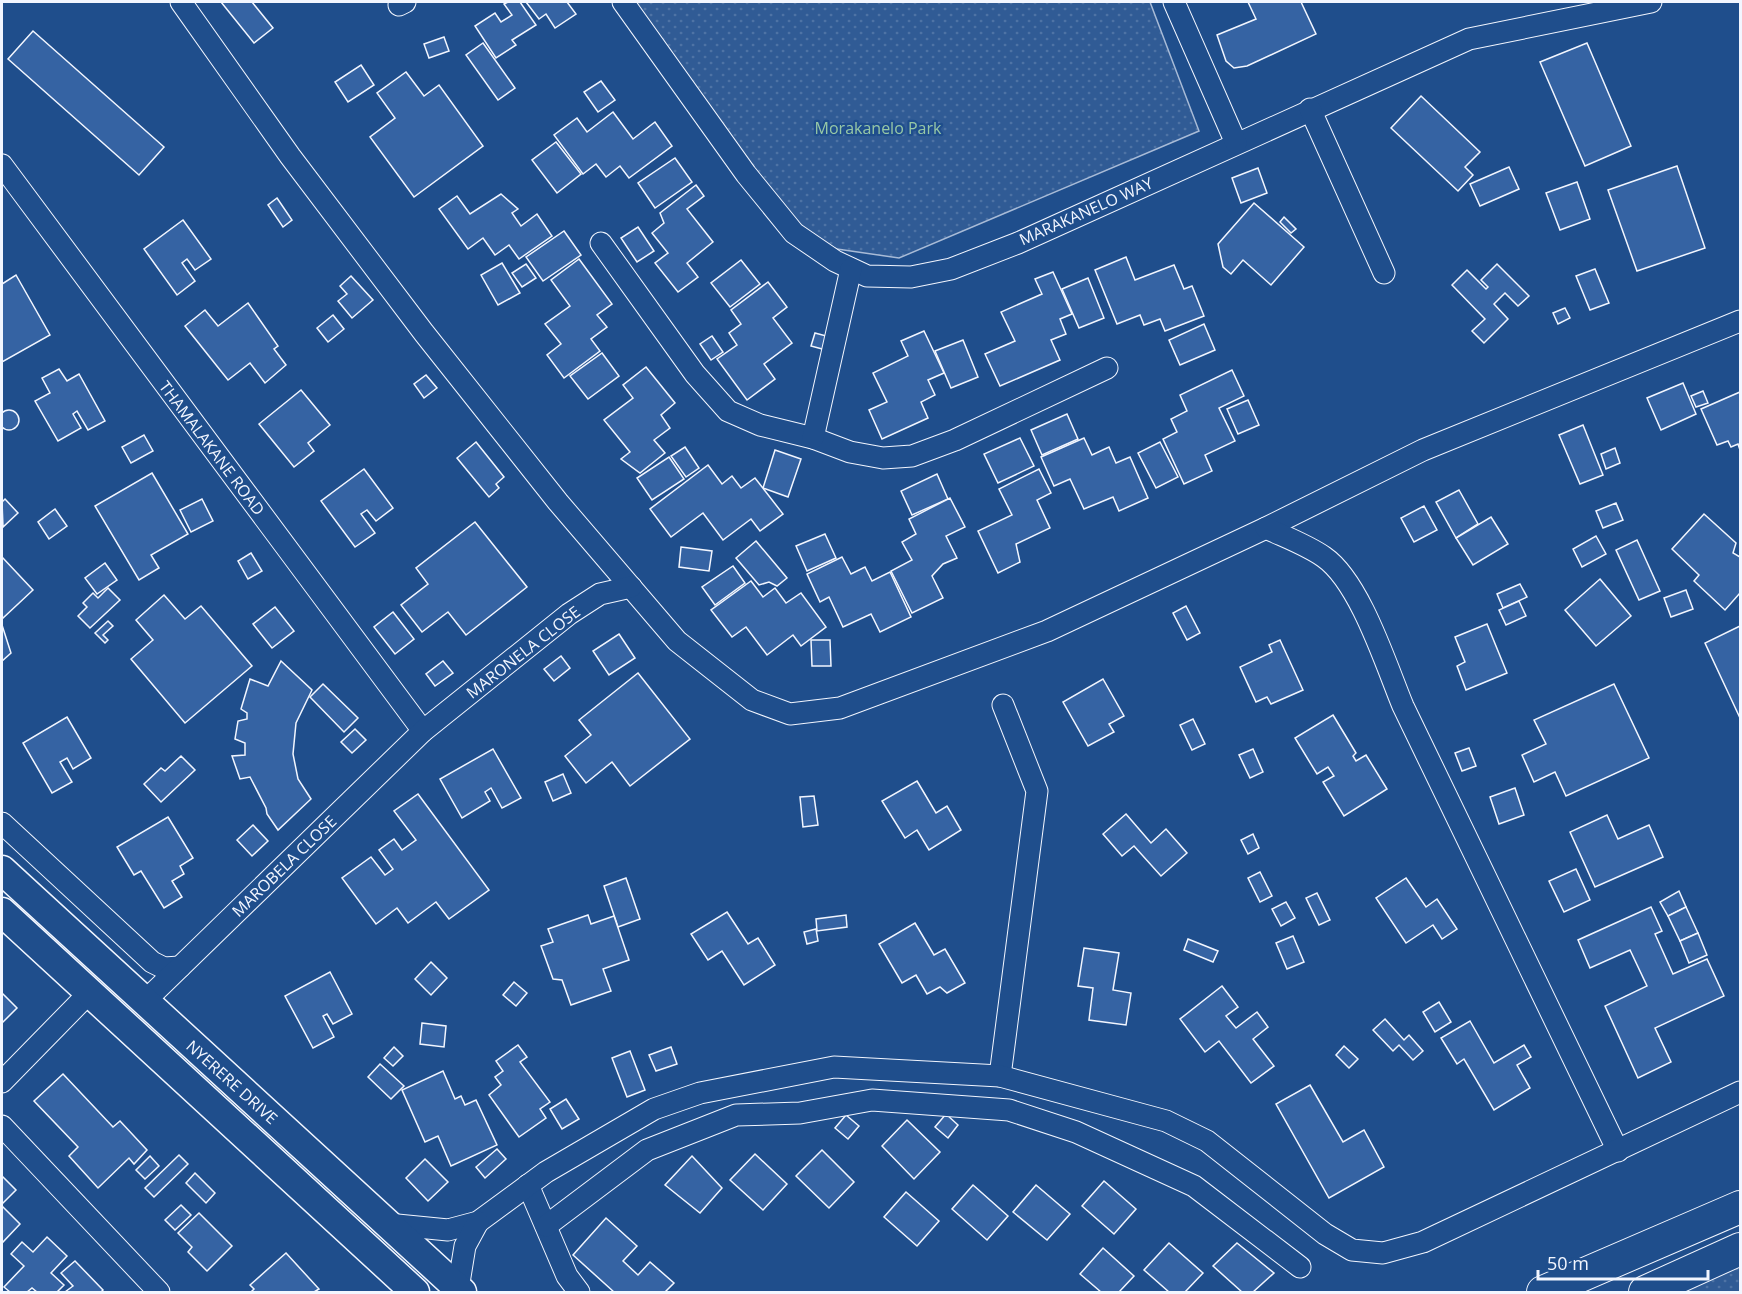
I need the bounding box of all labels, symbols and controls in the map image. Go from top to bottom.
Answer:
park label: Morakanelo Park [815,117,942,139]
street label: MARAKANELO WAY [1016,172,1156,250]
street label: THAMALAKANE ROAD [154,376,270,520]
street label: MARONELA CLOSE [461,601,585,703]
street label: MAROBELA CLOSE [227,810,341,922]
street label: NYERERE DRIVE [182,1035,282,1129]
scale bar [1538,1243,1708,1281]
text: 50 m [1547,1251,1589,1275]

